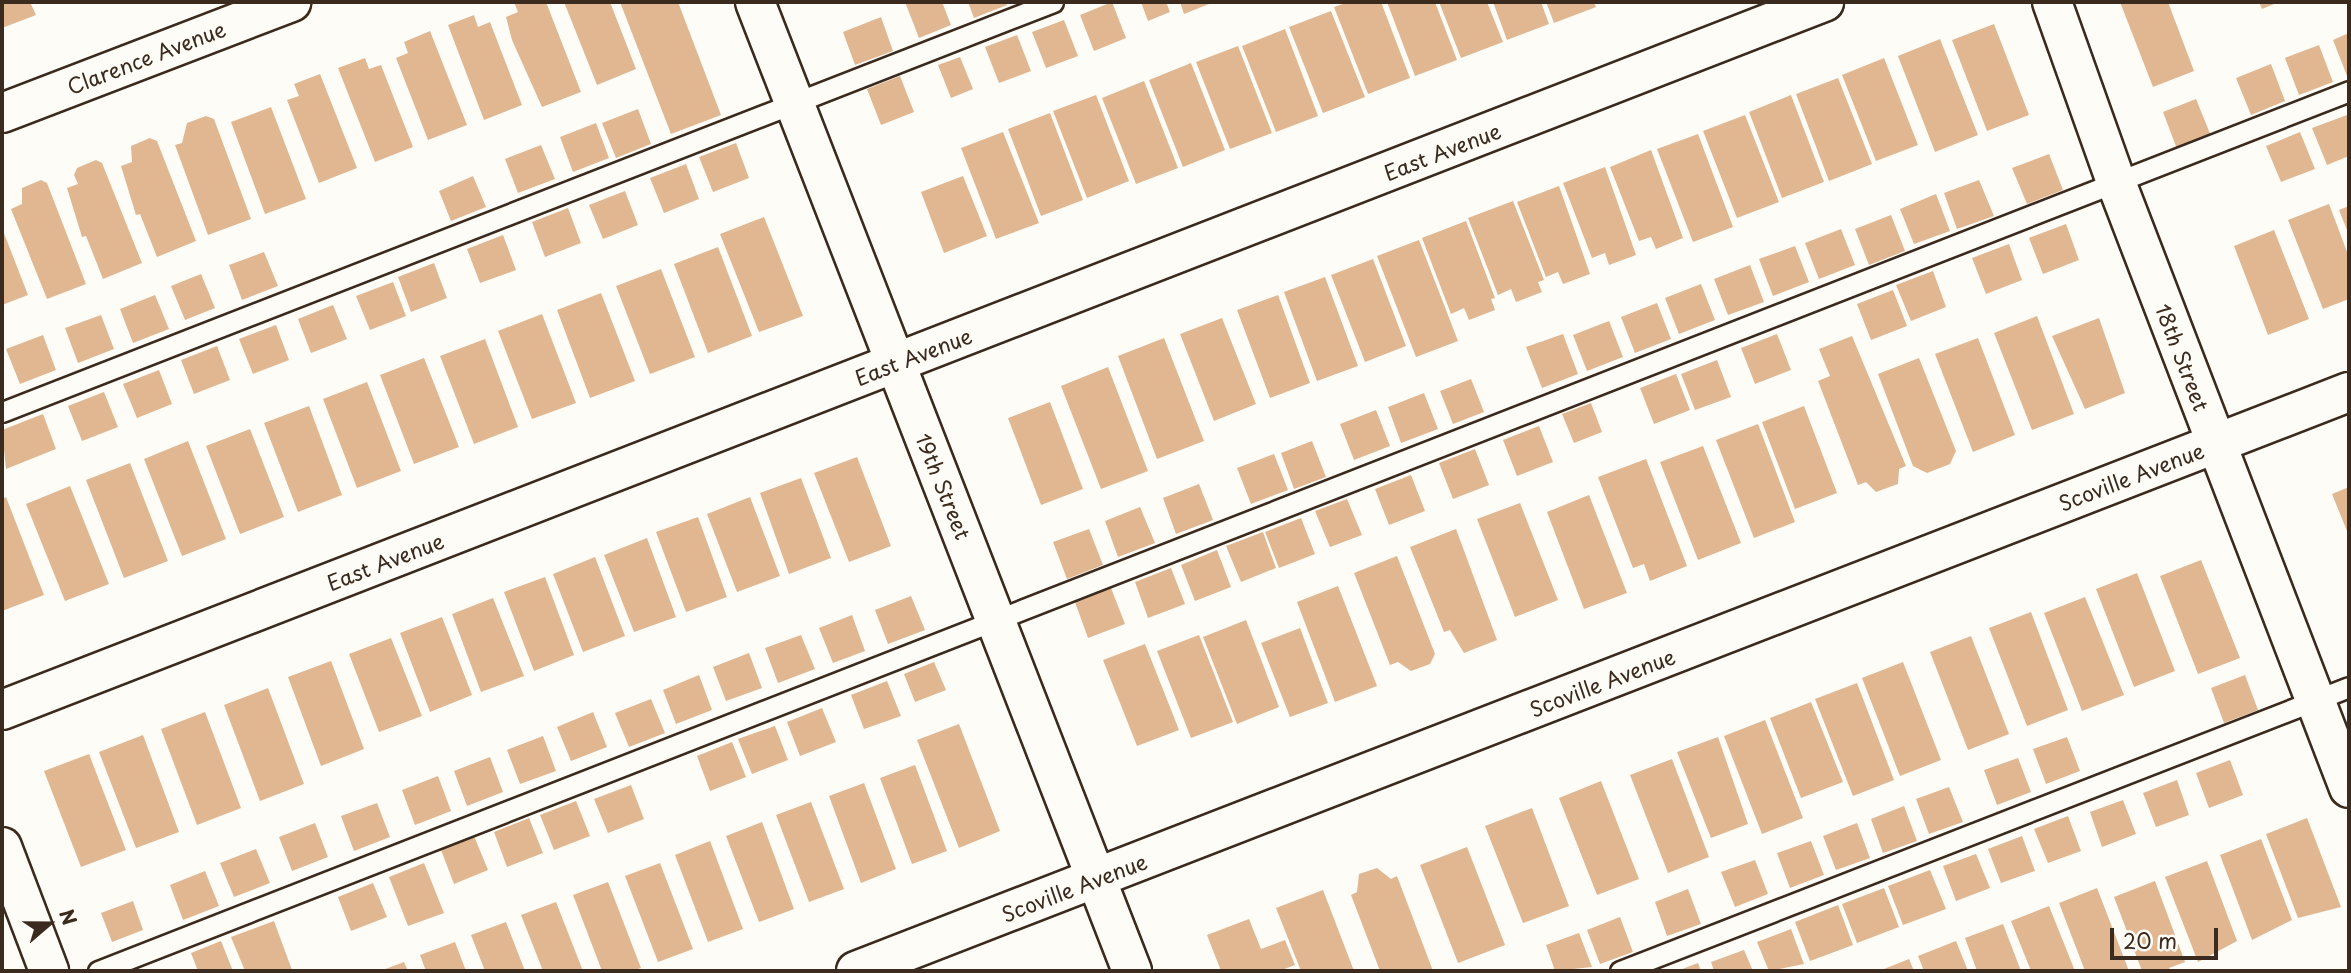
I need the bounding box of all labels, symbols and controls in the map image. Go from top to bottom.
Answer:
street label: Clarence Avenue [63,15,229,99]
street label: East Avenue [1380,117,1504,185]
street label: 18th Street [2151,300,2215,414]
street label: East Avenue [851,322,975,390]
street label: 19th Street [911,430,977,542]
street label: Scoville Avenue [2055,437,2207,515]
street label: East Avenue [323,527,447,595]
street label: Scoville Avenue [1526,643,1678,721]
street label: Scoville Avenue [998,848,1150,926]
north arrow [14,889,84,959]
text: N [53,905,84,929]
scale bar [2113,914,2222,958]
text: 20 m [2123,924,2177,956]

